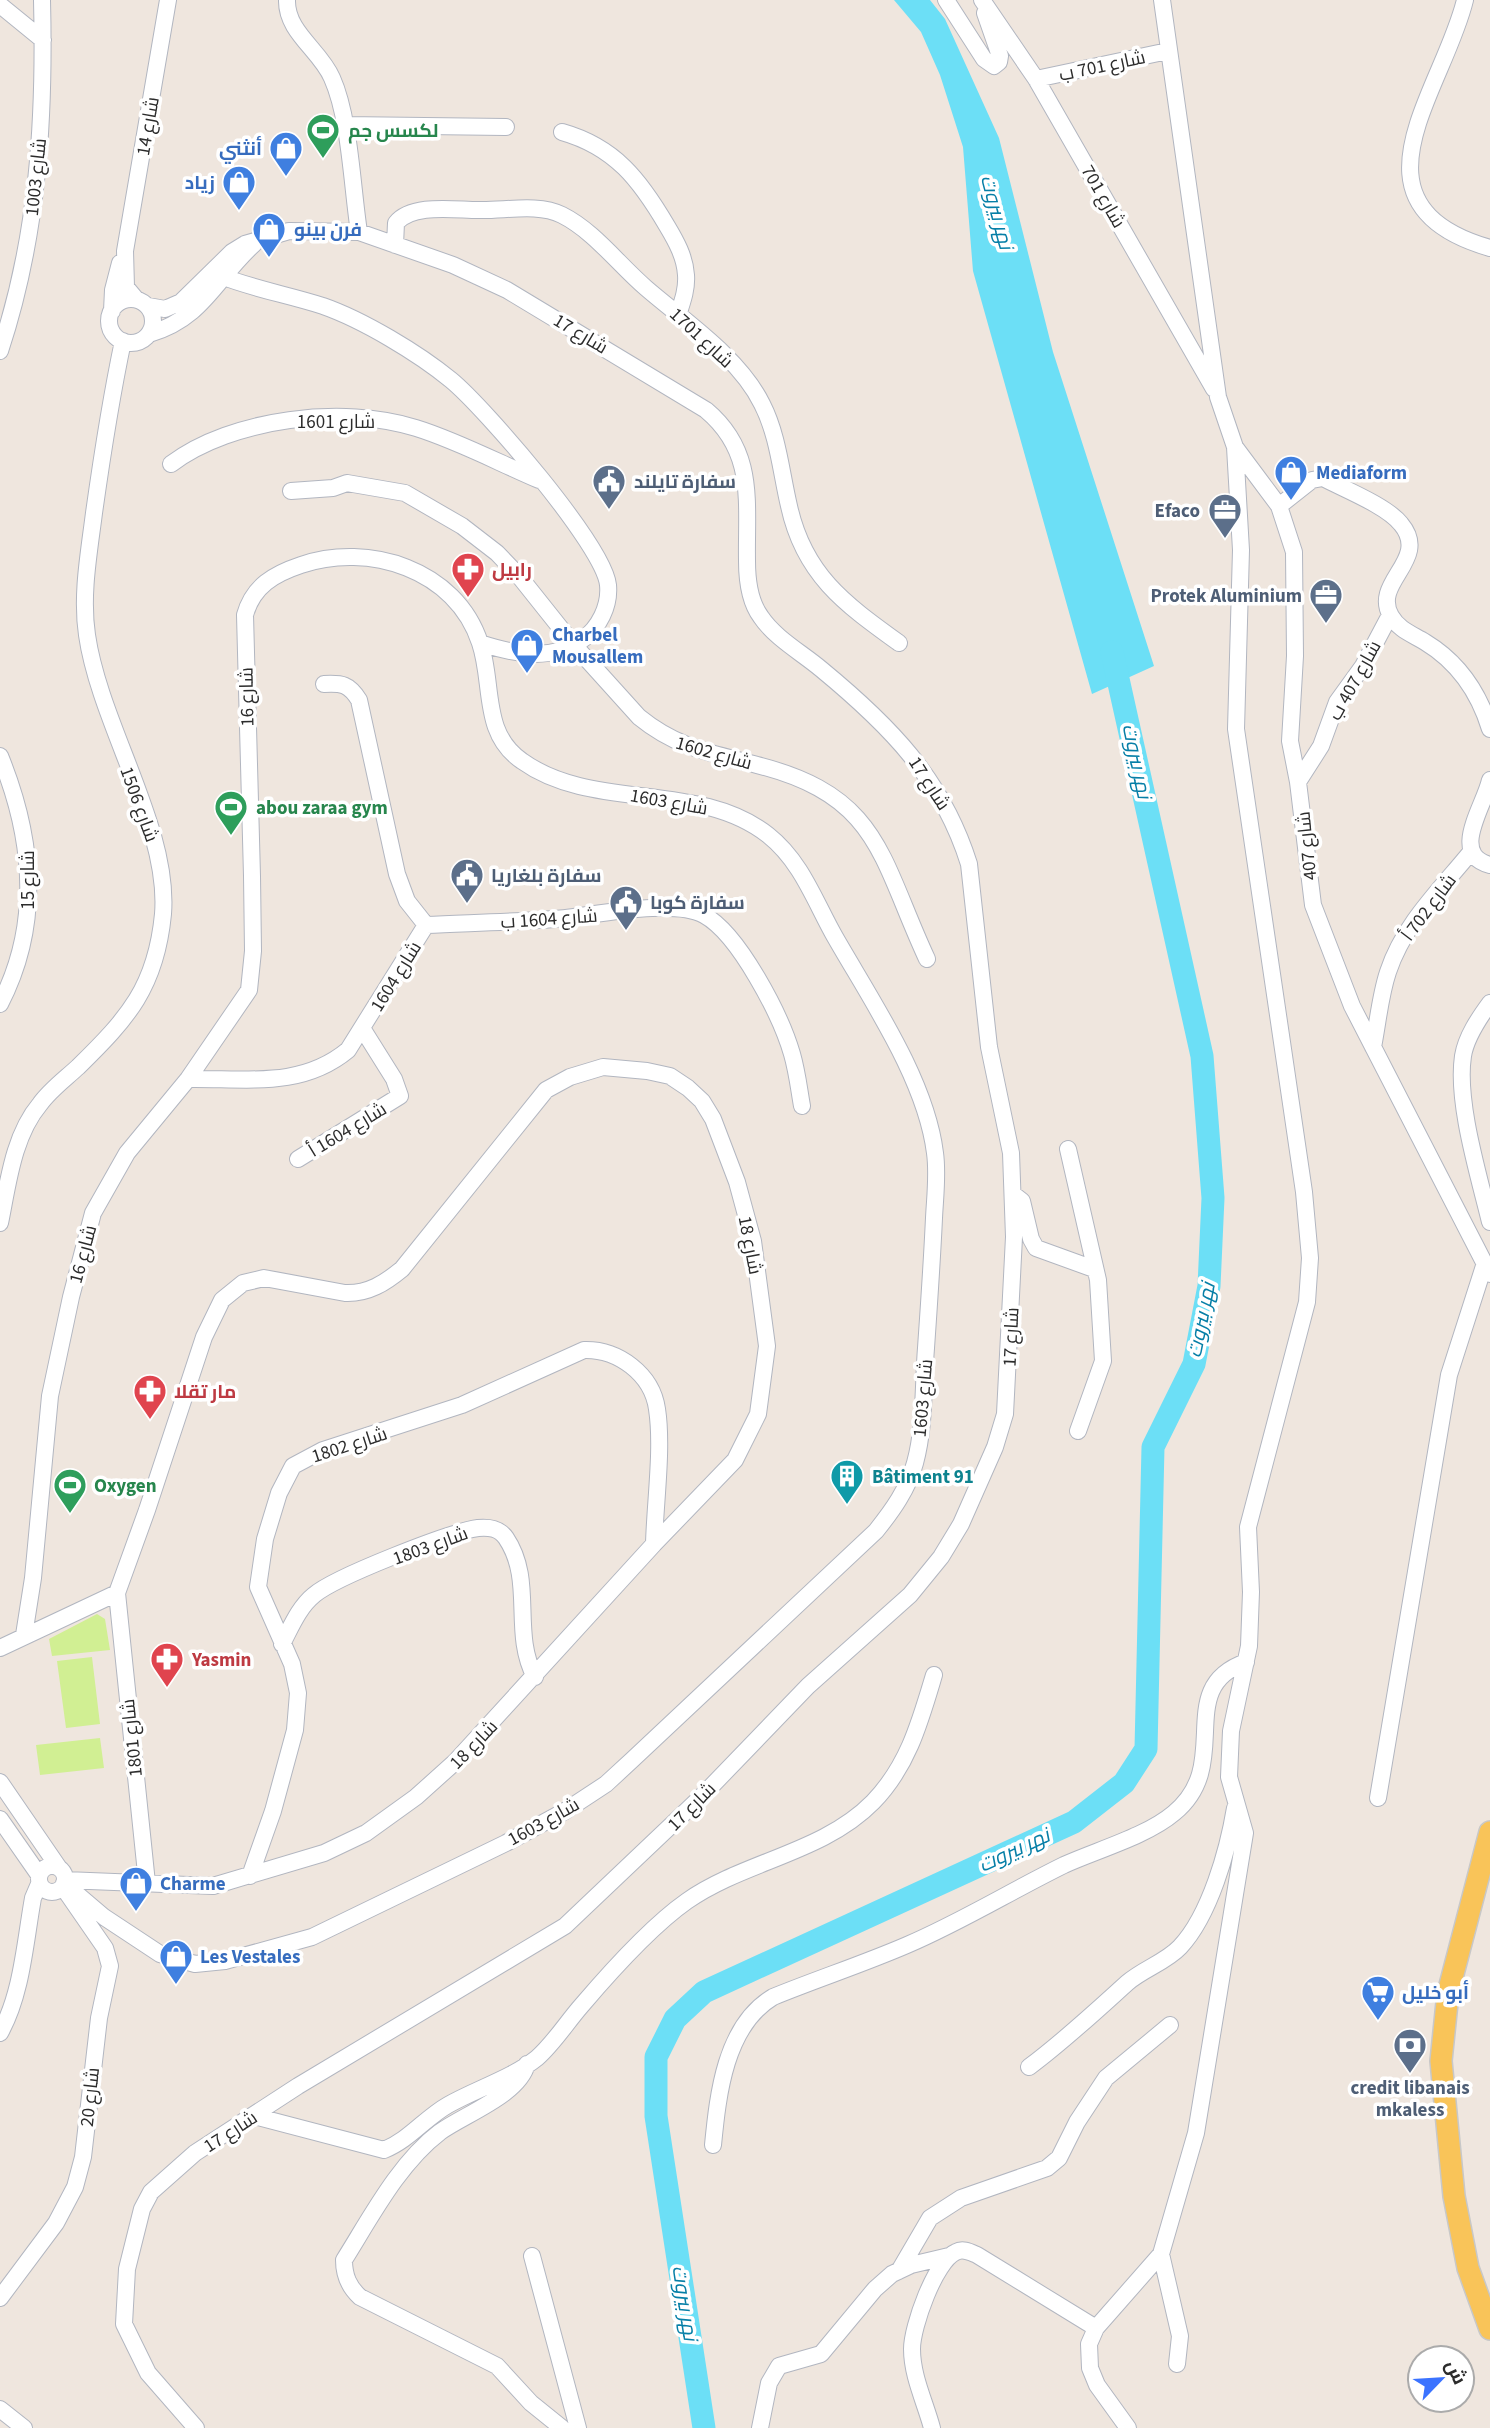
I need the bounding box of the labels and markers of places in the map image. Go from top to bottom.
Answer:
sports icon: لكسس جم [304,111,342,160]
place label: لكسس جم [348,118,438,145]
shop icon: أنثني [267,129,305,178]
place label: أنثني [219,135,262,164]
shop icon: زياد [220,163,258,212]
place label: زياد [185,170,215,197]
shop icon: فرن بينو [250,210,288,259]
place label: فرن بينو [294,217,362,244]
shop icon: Mediaform [1272,453,1310,502]
place label: Mediaform [1316,460,1407,487]
public building icon: سفارة تايلند [590,462,628,511]
place label: سفارة تايلند [634,469,736,496]
office icon: Efaco [1206,491,1244,540]
place label: Efaco [1155,498,1200,525]
pharmacy icon: رابيل [449,550,487,599]
place label: رابيل [492,557,532,584]
office icon: Protek Aluminium [1307,576,1345,625]
place label: Protek Aluminium [1150,583,1302,610]
place label: Charbel Mousallem [552,622,643,671]
shop icon: Charbel Mousallem [508,626,546,675]
sports icon: abou zaraa gym [212,788,250,837]
place label: abou zaraa gym [256,795,388,822]
public building icon: سفارة بلغاريا [448,856,486,905]
place label: سفارة بلغاريا [491,863,602,890]
public building icon: سفارة كوبا [607,883,645,932]
place label: سفارة كوبا [650,890,745,917]
pharmacy icon: مار تقلا [131,1372,169,1421]
place label: مار تقلا [174,1379,236,1406]
building icon: Bâtiment 91 [828,1457,866,1506]
place label: Bâtiment 91 [872,1464,974,1491]
sports icon: Oxygen [51,1466,89,1515]
place label: Oxygen [94,1473,157,1500]
pharmacy icon: Yasmin [148,1640,186,1689]
place label: Yasmin [191,1647,251,1674]
shop icon: Charme [117,1864,155,1913]
place label: Charme [160,1871,226,1898]
shop icon: Les Vestales [157,1937,195,1986]
place label: Les Vestales [200,1944,300,1971]
supermarket icon: أبو خليل [1359,1973,1397,2022]
place label: أبو خليل [1402,1979,1469,2007]
bank icon: credit libanais mkaless [1391,2026,1429,2075]
place label: credit libanais mkaless [1350,2075,1470,2124]

